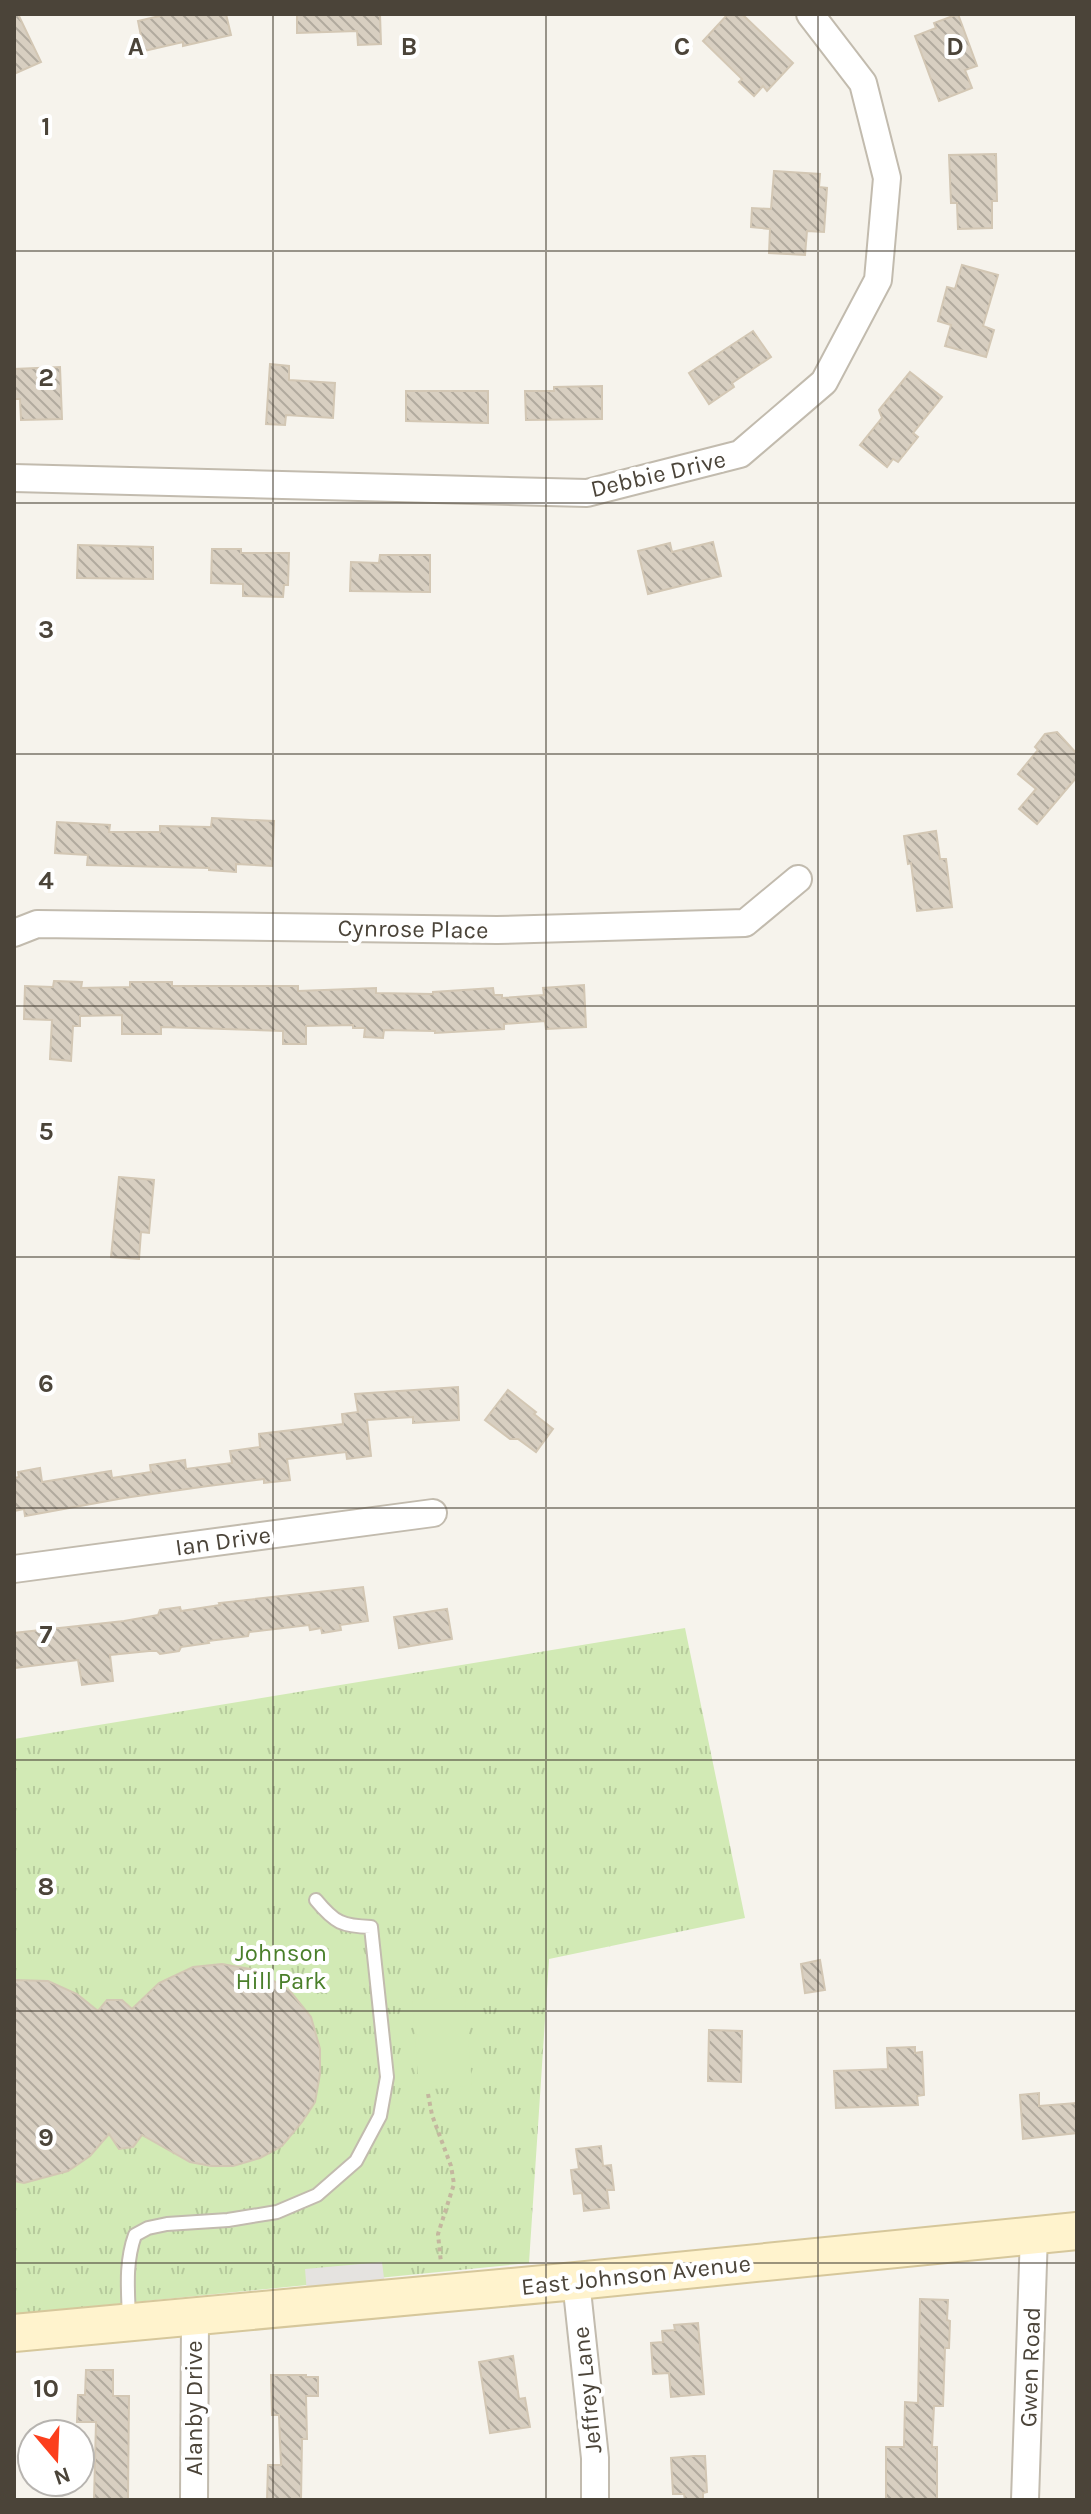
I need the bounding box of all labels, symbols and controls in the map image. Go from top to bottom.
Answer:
text: A [128,31,144,62]
text: B [401,31,417,62]
text: C [674,31,690,62]
text: D [946,31,964,62]
text: 1 [41,111,51,142]
text: 2 [38,362,54,393]
street label: Debbie Drive [588,445,728,503]
text: 3 [38,614,54,645]
text: 4 [38,865,54,896]
street label: Cynrose Place [337,914,489,944]
text: 5 [38,1116,54,1147]
text: 6 [38,1368,54,1399]
street label: Ian Drive [173,1520,273,1562]
text: 7 [40,1619,53,1650]
text: 8 [38,1871,54,1902]
park label: Johnson Hill Park [235,1939,327,1995]
text: 9 [38,2122,54,2153]
street label: East Johnson Avenue [520,2249,752,2301]
street label: Gwen Road [1014,2306,1046,2428]
street label: Jeffrey Lane [566,2325,608,2455]
street label: Alanby Drive [180,2340,208,2476]
text: 10 [33,2373,59,2404]
north arrow [16,2418,96,2498]
text: N [50,2461,74,2491]

